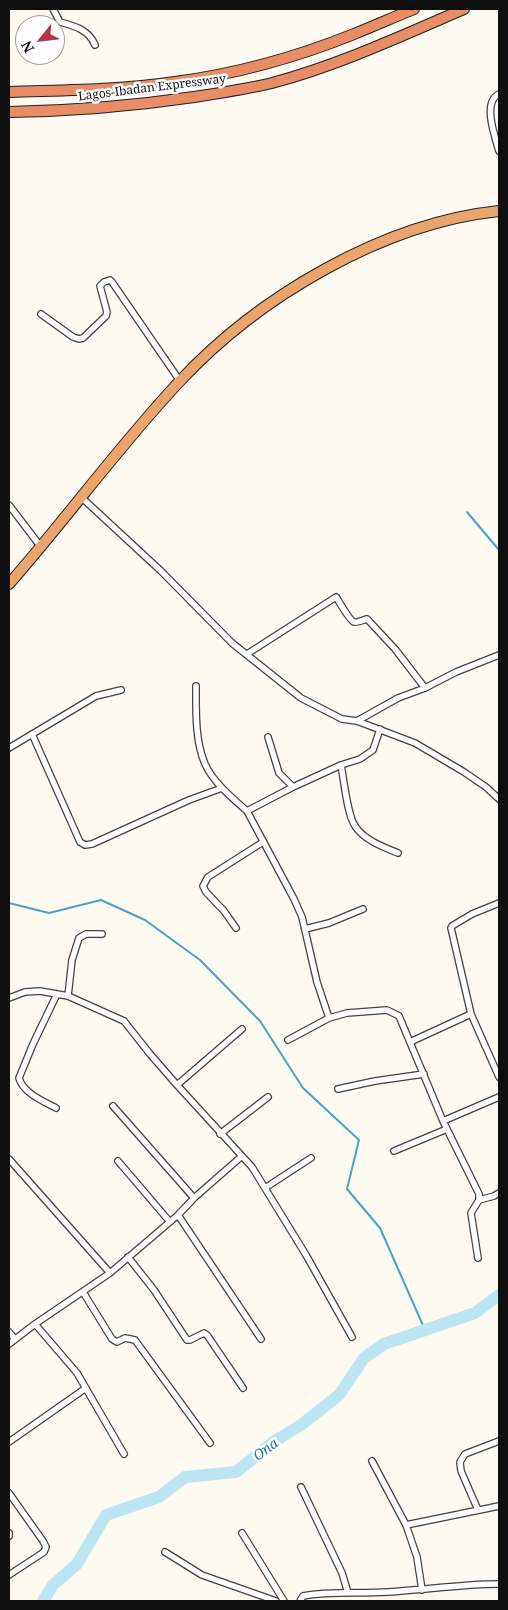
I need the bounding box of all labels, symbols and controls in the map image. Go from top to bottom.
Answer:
north arrow [15,15,65,65]
text: N [16,38,38,56]
street label: Lagos-Ibadan Expressway [77,72,227,104]
water label: Ona [250,1435,282,1465]

